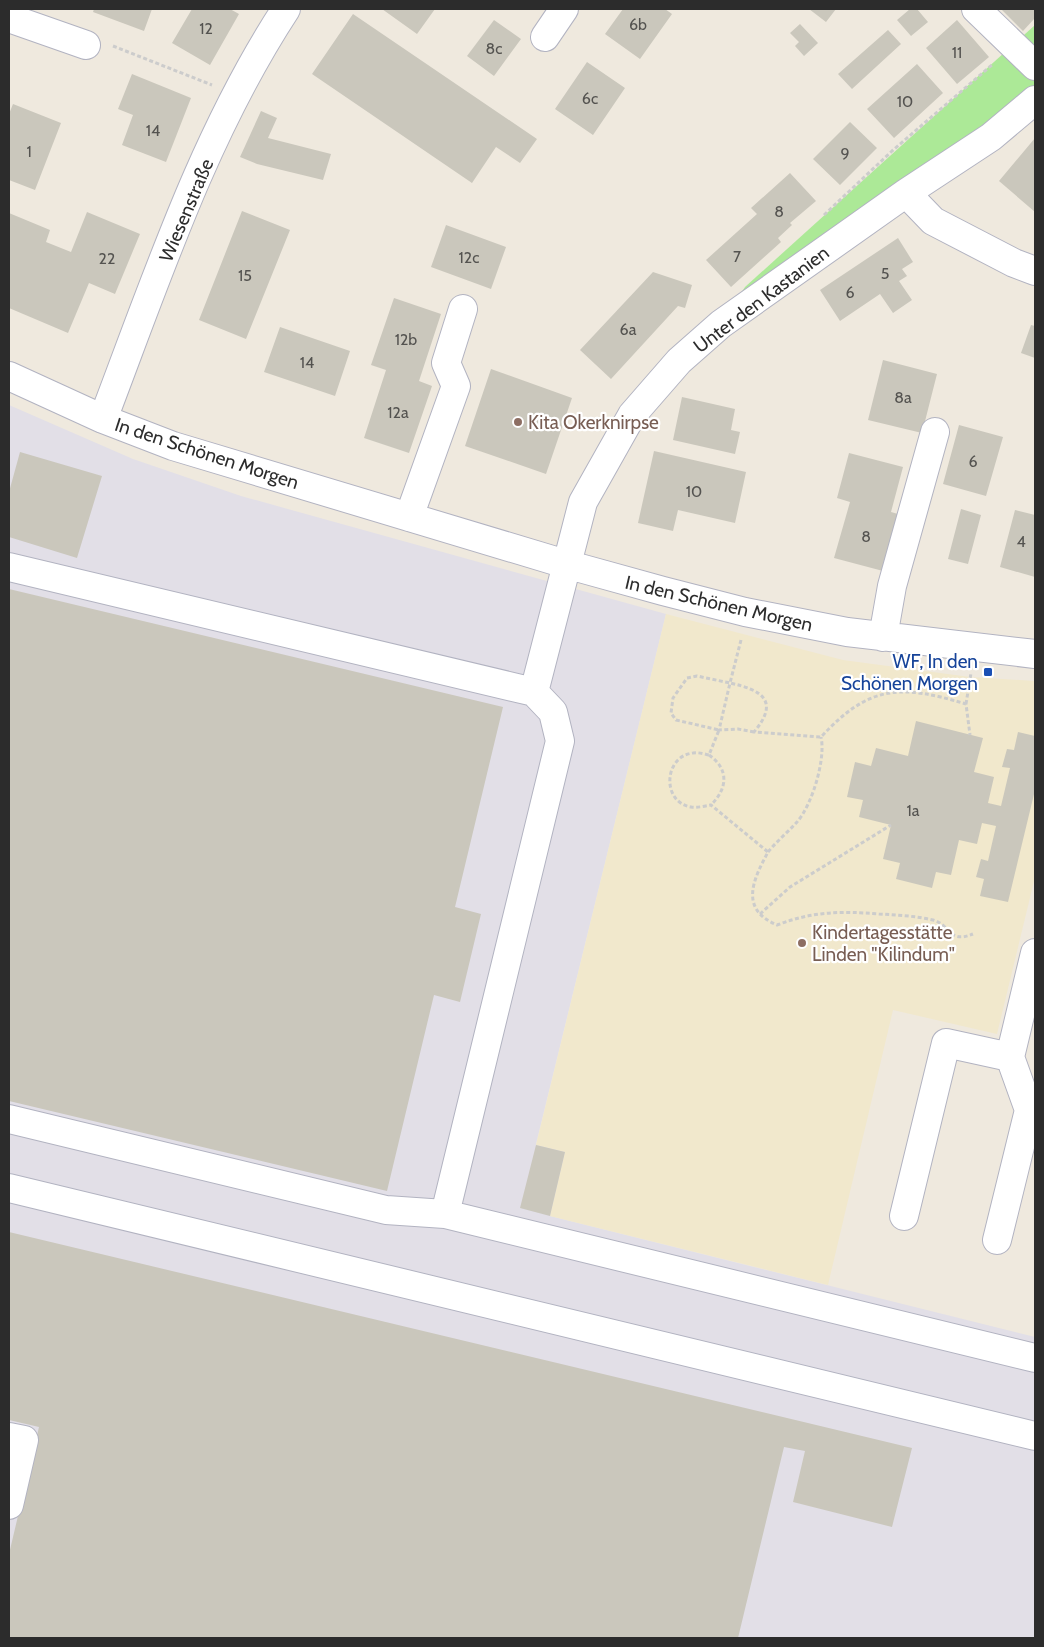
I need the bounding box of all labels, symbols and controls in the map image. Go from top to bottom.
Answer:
house number: 6b [629,15,647,34]
house number: 12 [199,19,213,38]
house number: 8c [486,39,502,58]
house number: 11 [952,43,962,62]
house number: 6c [582,89,598,108]
house number: 10 [897,92,913,111]
house number: 14 [146,121,160,140]
house number: 1 [26,142,32,161]
house number: 9 [840,144,850,163]
street label: Wiesenstraße [154,155,219,265]
house number: 8 [774,202,784,221]
street label: Unter den Kastanien [689,241,834,358]
house number: 7 [733,247,741,266]
house number: 12c [459,248,479,267]
house number: 22 [99,249,115,268]
house number: 5 [881,264,889,283]
house number: 15 [238,266,252,285]
house number: 6 [845,283,855,302]
house number: 6a [620,320,637,339]
house number: 12b [395,330,417,349]
house number: 14 [300,353,314,372]
house number: 8a [894,388,912,407]
house number: 12a [387,403,409,422]
place label: Kita Okerknirpse [528,411,659,434]
street label: In den Schönen Morgen [112,413,302,494]
marker: Kita Okerknirpse [512,416,524,428]
house number: 6 [968,452,978,471]
house number: 10 [686,482,702,501]
house number: 8 [861,527,871,546]
house number: 4 [1016,532,1026,551]
street label: In den Schönen Morgen [623,571,815,636]
place label: WF, In den Schönen Morgen [841,650,978,695]
marker: WF, In den Schönen Morgen [982,666,994,678]
house number: 1a [907,801,920,820]
place label: Kindertagesstätte Linden "Kilindum" [812,921,955,966]
marker: Kindertagesstätte Linden "Kilindum" [796,937,808,949]

